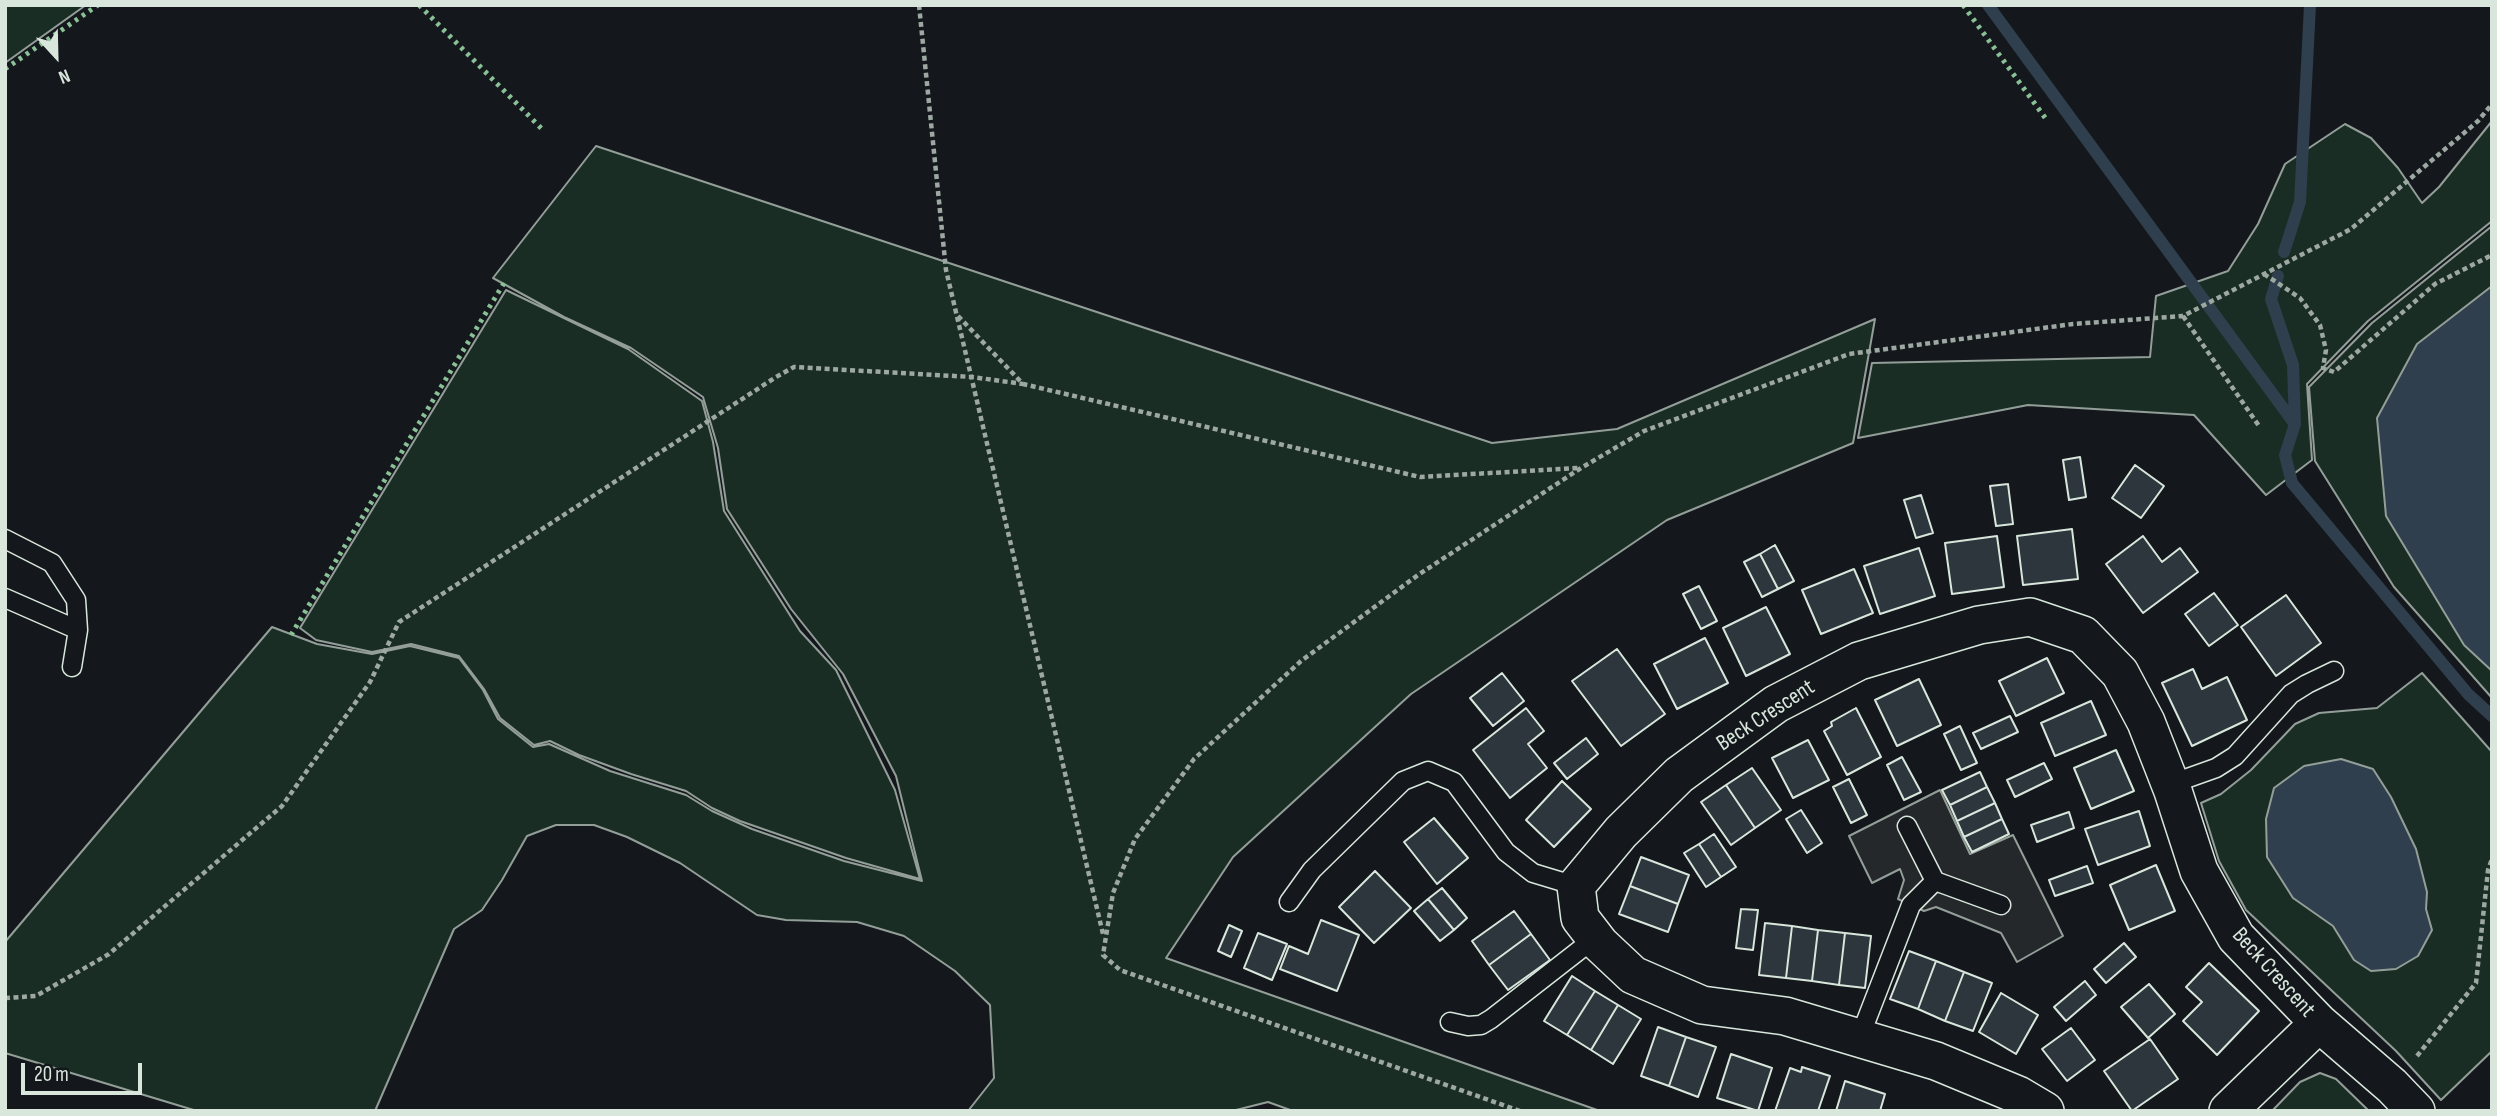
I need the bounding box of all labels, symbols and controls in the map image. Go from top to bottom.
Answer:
north arrow [21,21,91,91]
text: N [55,63,73,88]
street label: Beck Crescent [1712,674,1820,758]
street label: Beck Crescent [2226,922,2320,1024]
scale bar [24,1050,145,1094]
text: 20 m [34,1062,69,1087]

